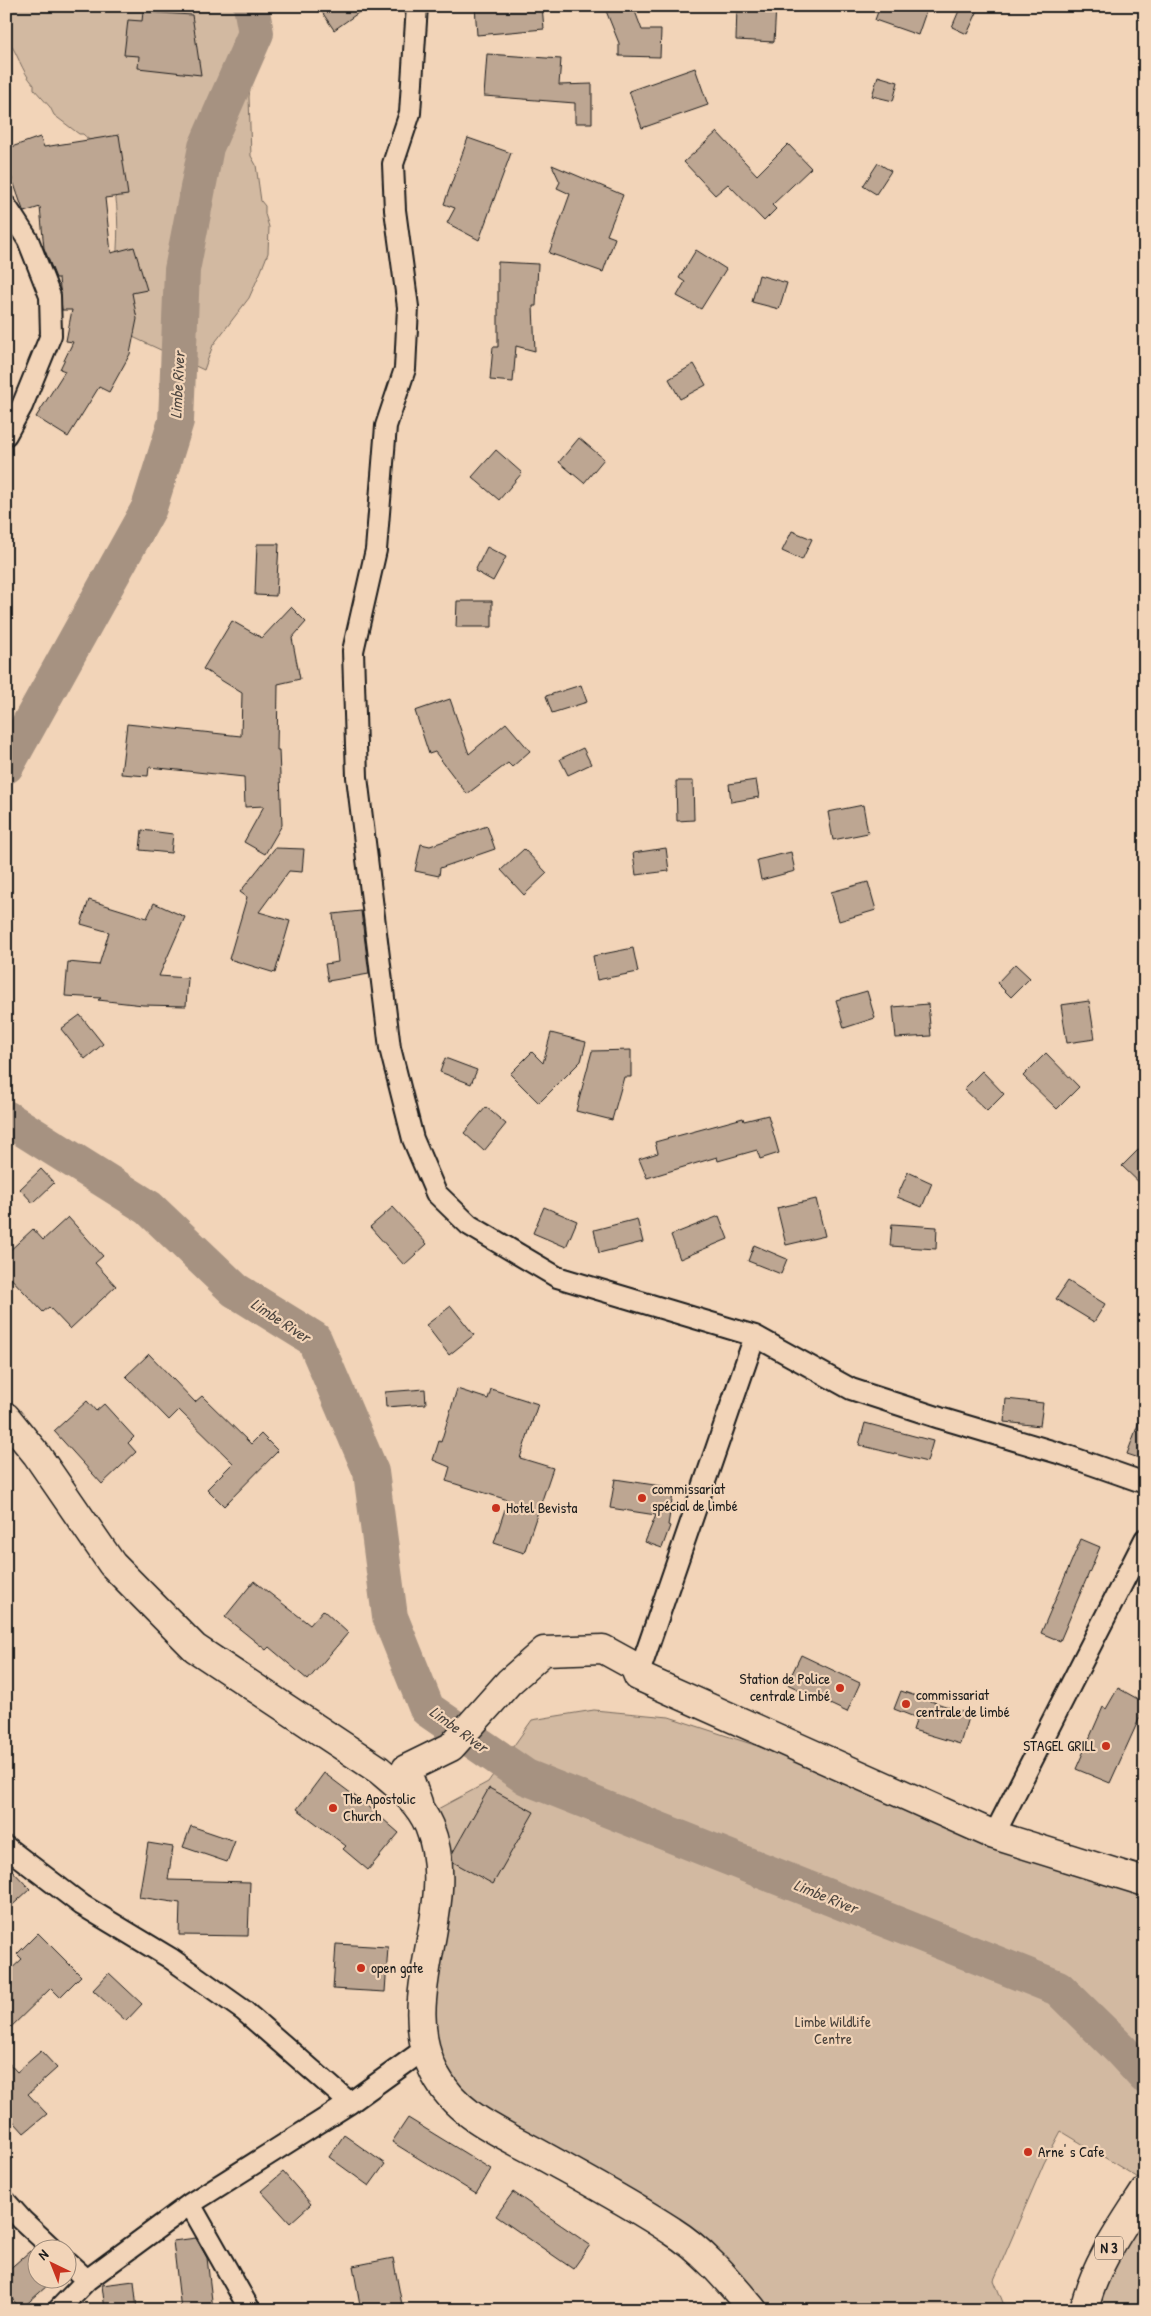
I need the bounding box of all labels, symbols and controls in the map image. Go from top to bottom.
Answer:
water label: Limbe River [164,349,190,419]
water label: Limbe River [247,1293,317,1348]
place label: commissariat spécial de limbé [652,1478,738,1516]
marker: commissariat spécial de limbé [636,1492,648,1504]
place label: Hotel Bevista [506,1497,578,1518]
marker: Hotel Bevista [490,1502,502,1514]
place label: Station de Police centrale Limbé [740,1668,830,1706]
marker: Station de Police centrale Limbé [834,1682,846,1694]
place label: commissariat centrale de limbé [916,1684,1010,1722]
marker: commissariat centrale de limbé [900,1698,912,1710]
water label: Limbe River [425,1700,494,1759]
place label: STAGEL GRILL [1023,1735,1096,1756]
marker: STAGEL GRILL [1100,1740,1112,1752]
place label: The Apostolic Church [343,1788,416,1826]
marker: The Apostolic Church [327,1802,339,1814]
water label: Limbe River [791,1873,863,1919]
place label: open gate [371,1957,423,1978]
marker: open gate [355,1962,367,1974]
park label: Limbe Wildlife Centre [795,2011,871,2049]
place label: Arne' s Cafe [1038,2141,1104,2162]
marker: Arne' s Cafe [1022,2146,1034,2158]
road number: N 3 [1095,2236,1123,2260]
north arrow [28,2238,78,2288]
text: N [34,2244,52,2264]

